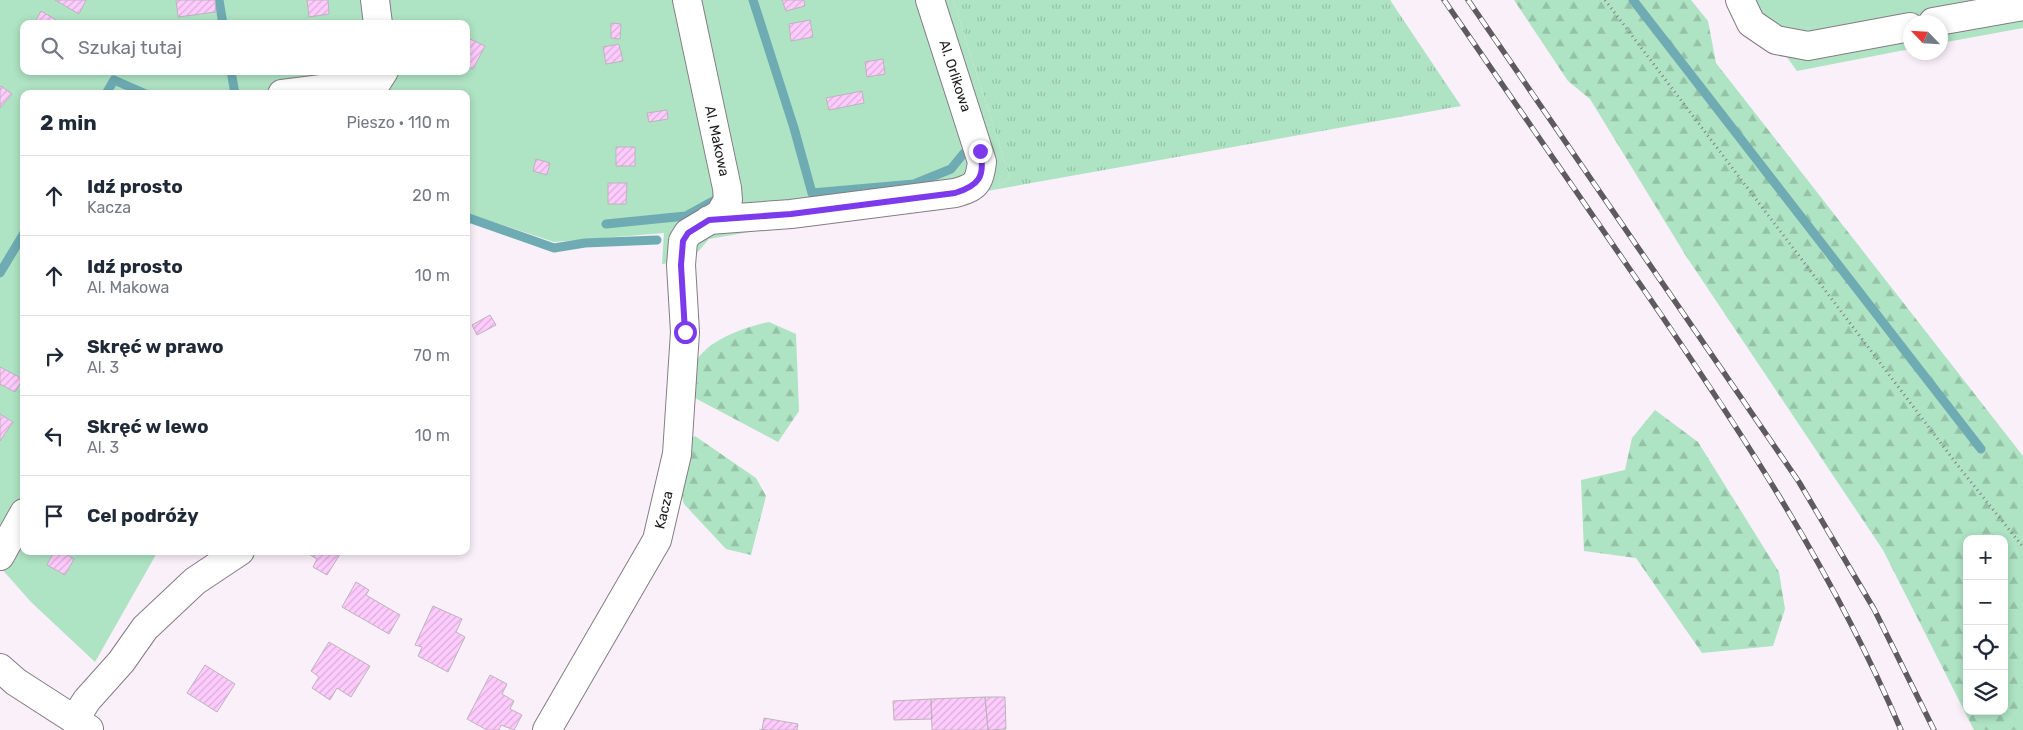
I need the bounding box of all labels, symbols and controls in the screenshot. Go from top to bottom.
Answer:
north arrow [1903,15,1948,60]
search box [20,20,470,75]
icon: search [38,34,66,62]
text: Szukaj tutaj [78,36,182,59]
street label: Al. Orlikowa [935,38,975,114]
street label: Al. Makowa [701,104,733,178]
text: 2 min [40,110,97,135]
text: Pieszo · 110 m [346,113,450,132]
route end [969,140,992,163]
text: Idź prosto [87,175,183,198]
icon: ahead [40,182,68,210]
text: 20 m [412,186,450,205]
text: Kacza [87,198,131,217]
text: Idź prosto [87,255,183,278]
icon: ahead [40,262,68,290]
text: 10 m [415,266,450,285]
text: Al. Makowa [87,278,169,297]
route start [674,321,697,344]
text: Skręć w prawo [87,335,224,358]
icon: right [40,342,68,370]
text: 70 m [413,346,450,365]
text: Al. 3 [87,358,119,377]
text: Skręć w lewo [87,415,209,438]
icon: left [40,422,68,450]
text: 10 m [415,426,450,445]
text: Al. 3 [87,438,119,457]
street label: Kacza [651,489,677,531]
icon: arrive [40,502,68,530]
text: Cel podróży [87,504,199,527]
map controls [1963,535,2008,715]
button: + [1963,535,2008,580]
button: − [1963,580,2008,625]
button: locate [1963,625,2008,670]
button: layers [1963,670,2008,715]

